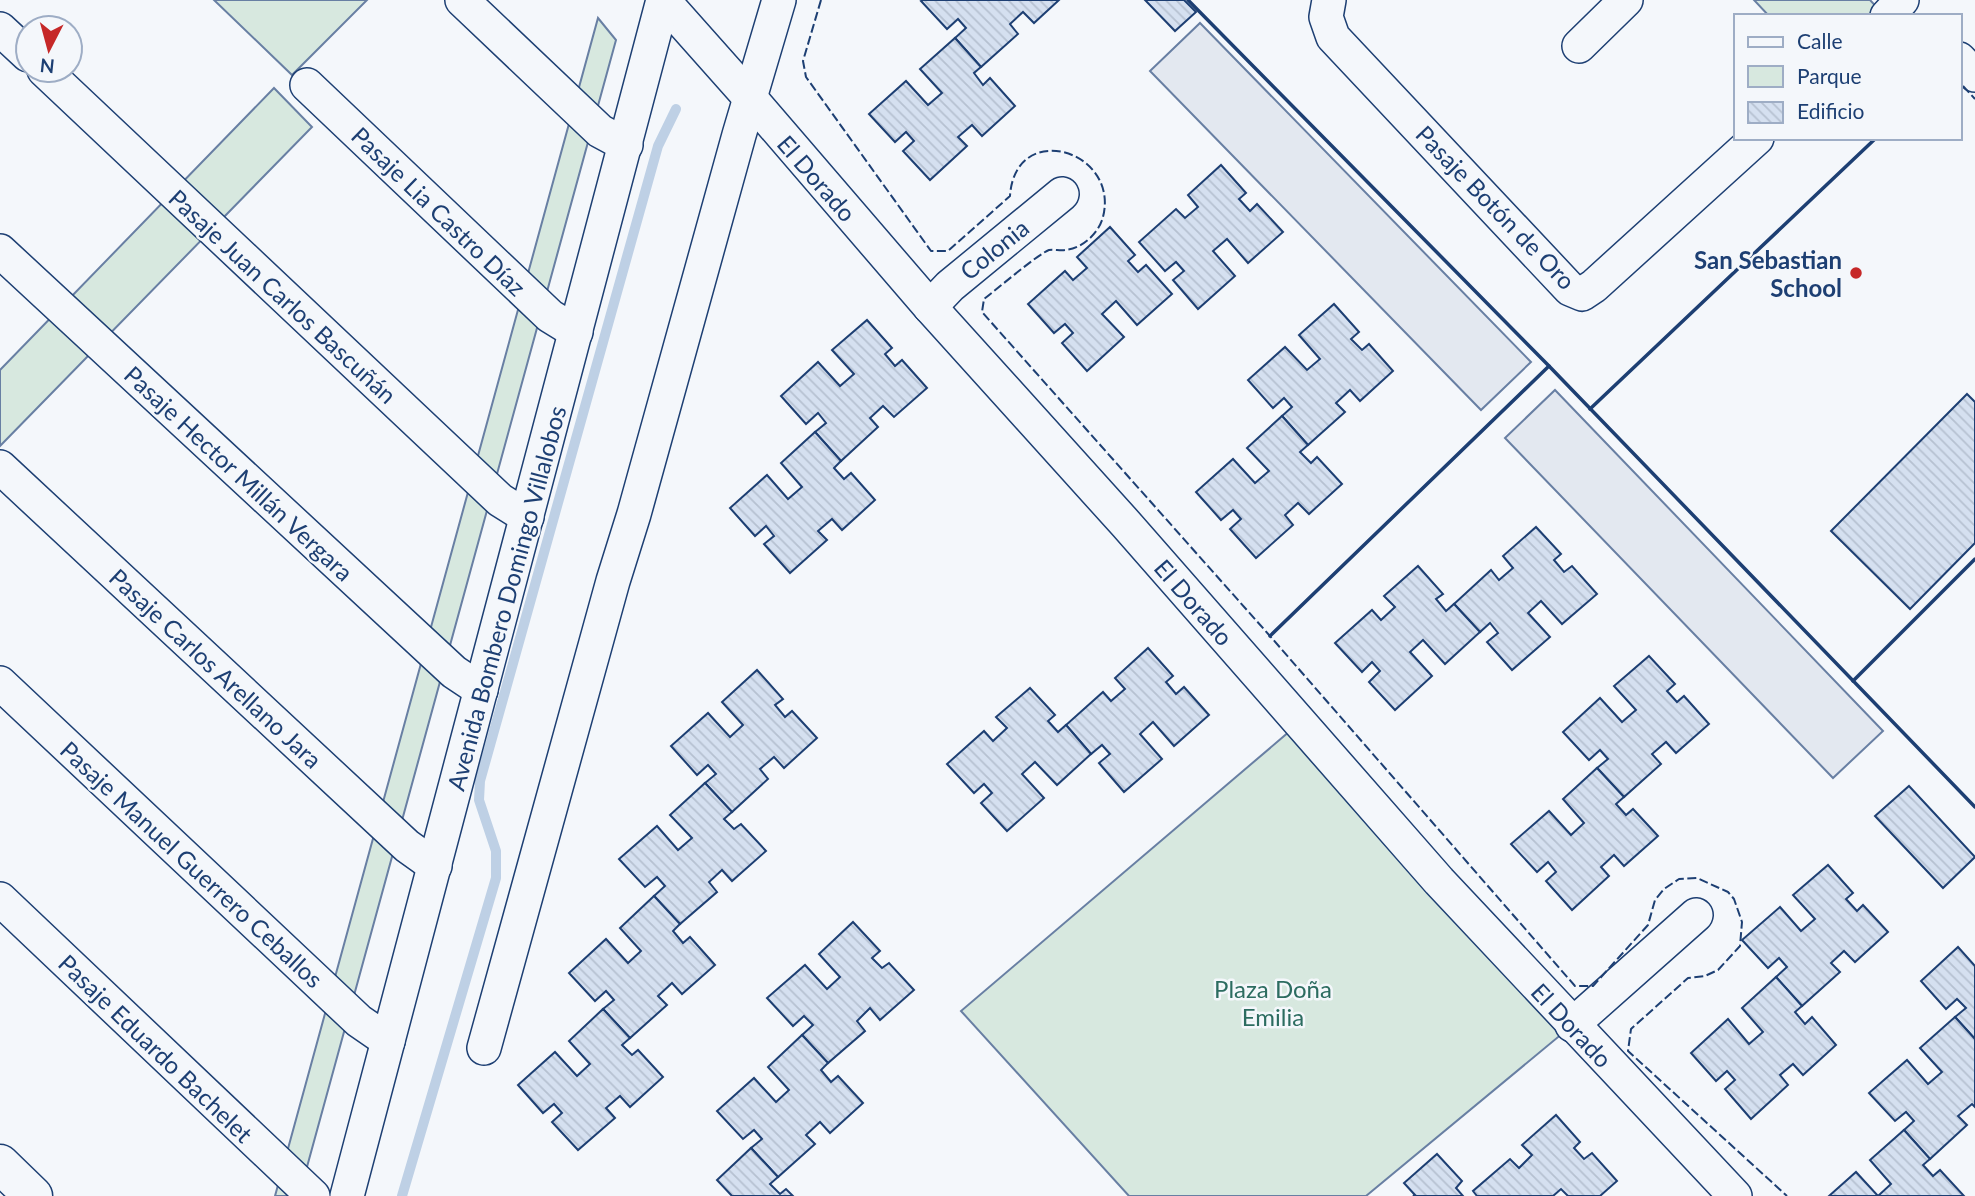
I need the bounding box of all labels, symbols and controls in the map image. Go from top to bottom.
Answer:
north arrow [14,14,84,84]
legend [1734,14,1961,140]
text: Calle [1797,28,1842,53]
text: N [39,54,56,79]
text: Parque [1797,63,1862,88]
text: Edificio [1797,98,1865,123]
street label: Pasaje Botón de Oro [1410,119,1582,295]
street label: Pasaje Lia Castro Díaz [346,121,532,302]
street label: El Dorado [772,129,862,227]
street label: Pasaje Juan Carlos Bascuñán [163,183,403,409]
street label: Colonia [954,213,1034,285]
place label: San Sebastian School [1694,245,1842,302]
marker: San Sebastian School [1848,265,1864,281]
street label: Pasaje Hector Millán Vergara [119,360,359,586]
street label: Avenida Bombero Domingo Villalobos [441,402,571,794]
street label: El Dorado [1149,553,1239,651]
street label: Pasaje Carlos Arellano Jara [104,562,328,774]
street label: Pasaje Manuel Guerrero Ceballos [55,735,329,993]
street label: Pasaje Eduardo Bachelet [53,948,259,1148]
park label: Plaza Doña Emilia [1214,974,1332,1031]
street label: El Dorado [1526,977,1618,1073]

